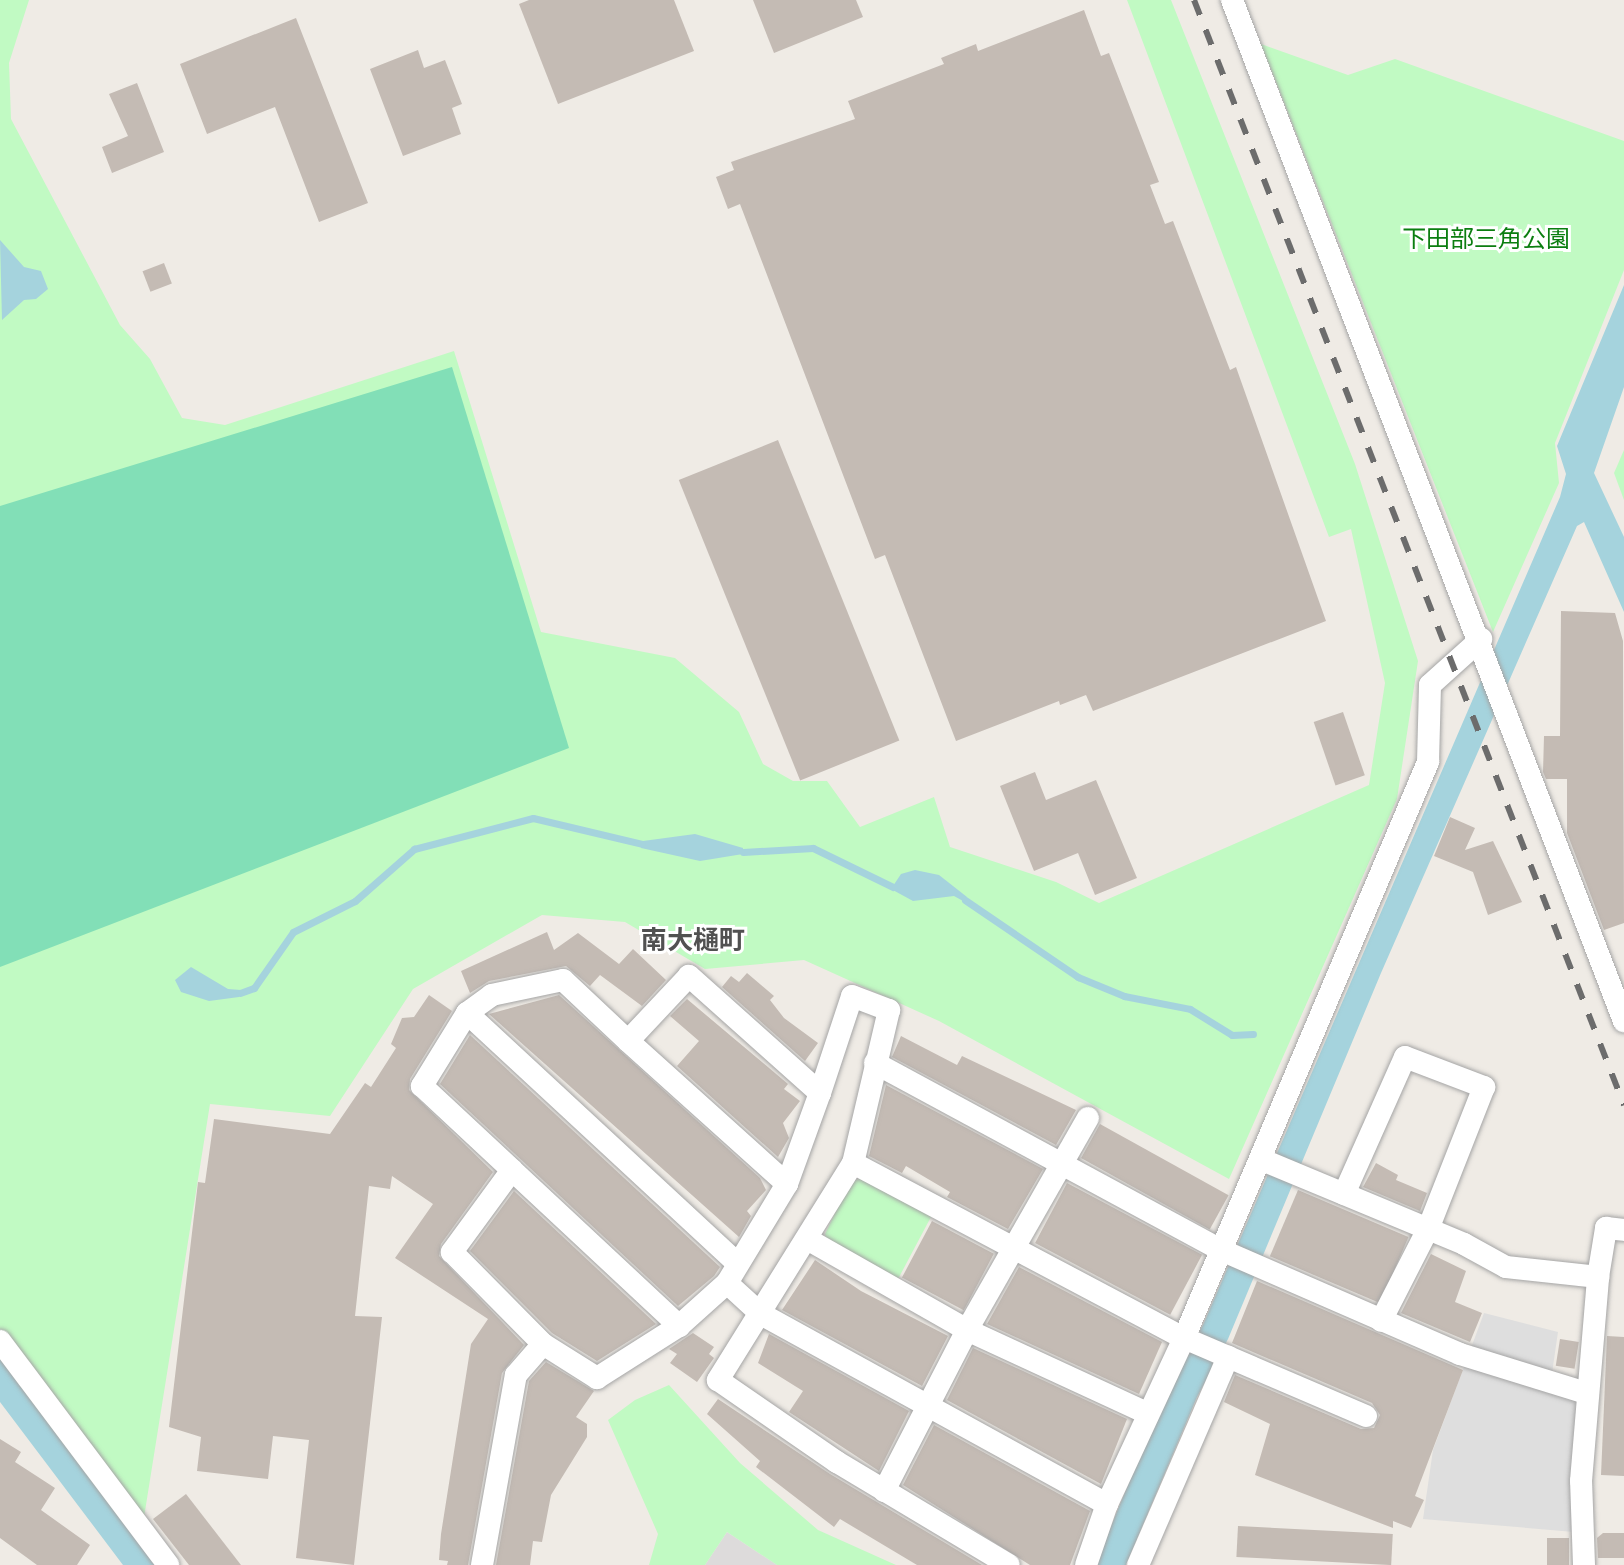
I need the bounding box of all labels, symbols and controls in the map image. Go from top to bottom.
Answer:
park label: 下田部三角公園 [1402,225,1570,253]
district label: 南大樋町 [641,924,745,956]

